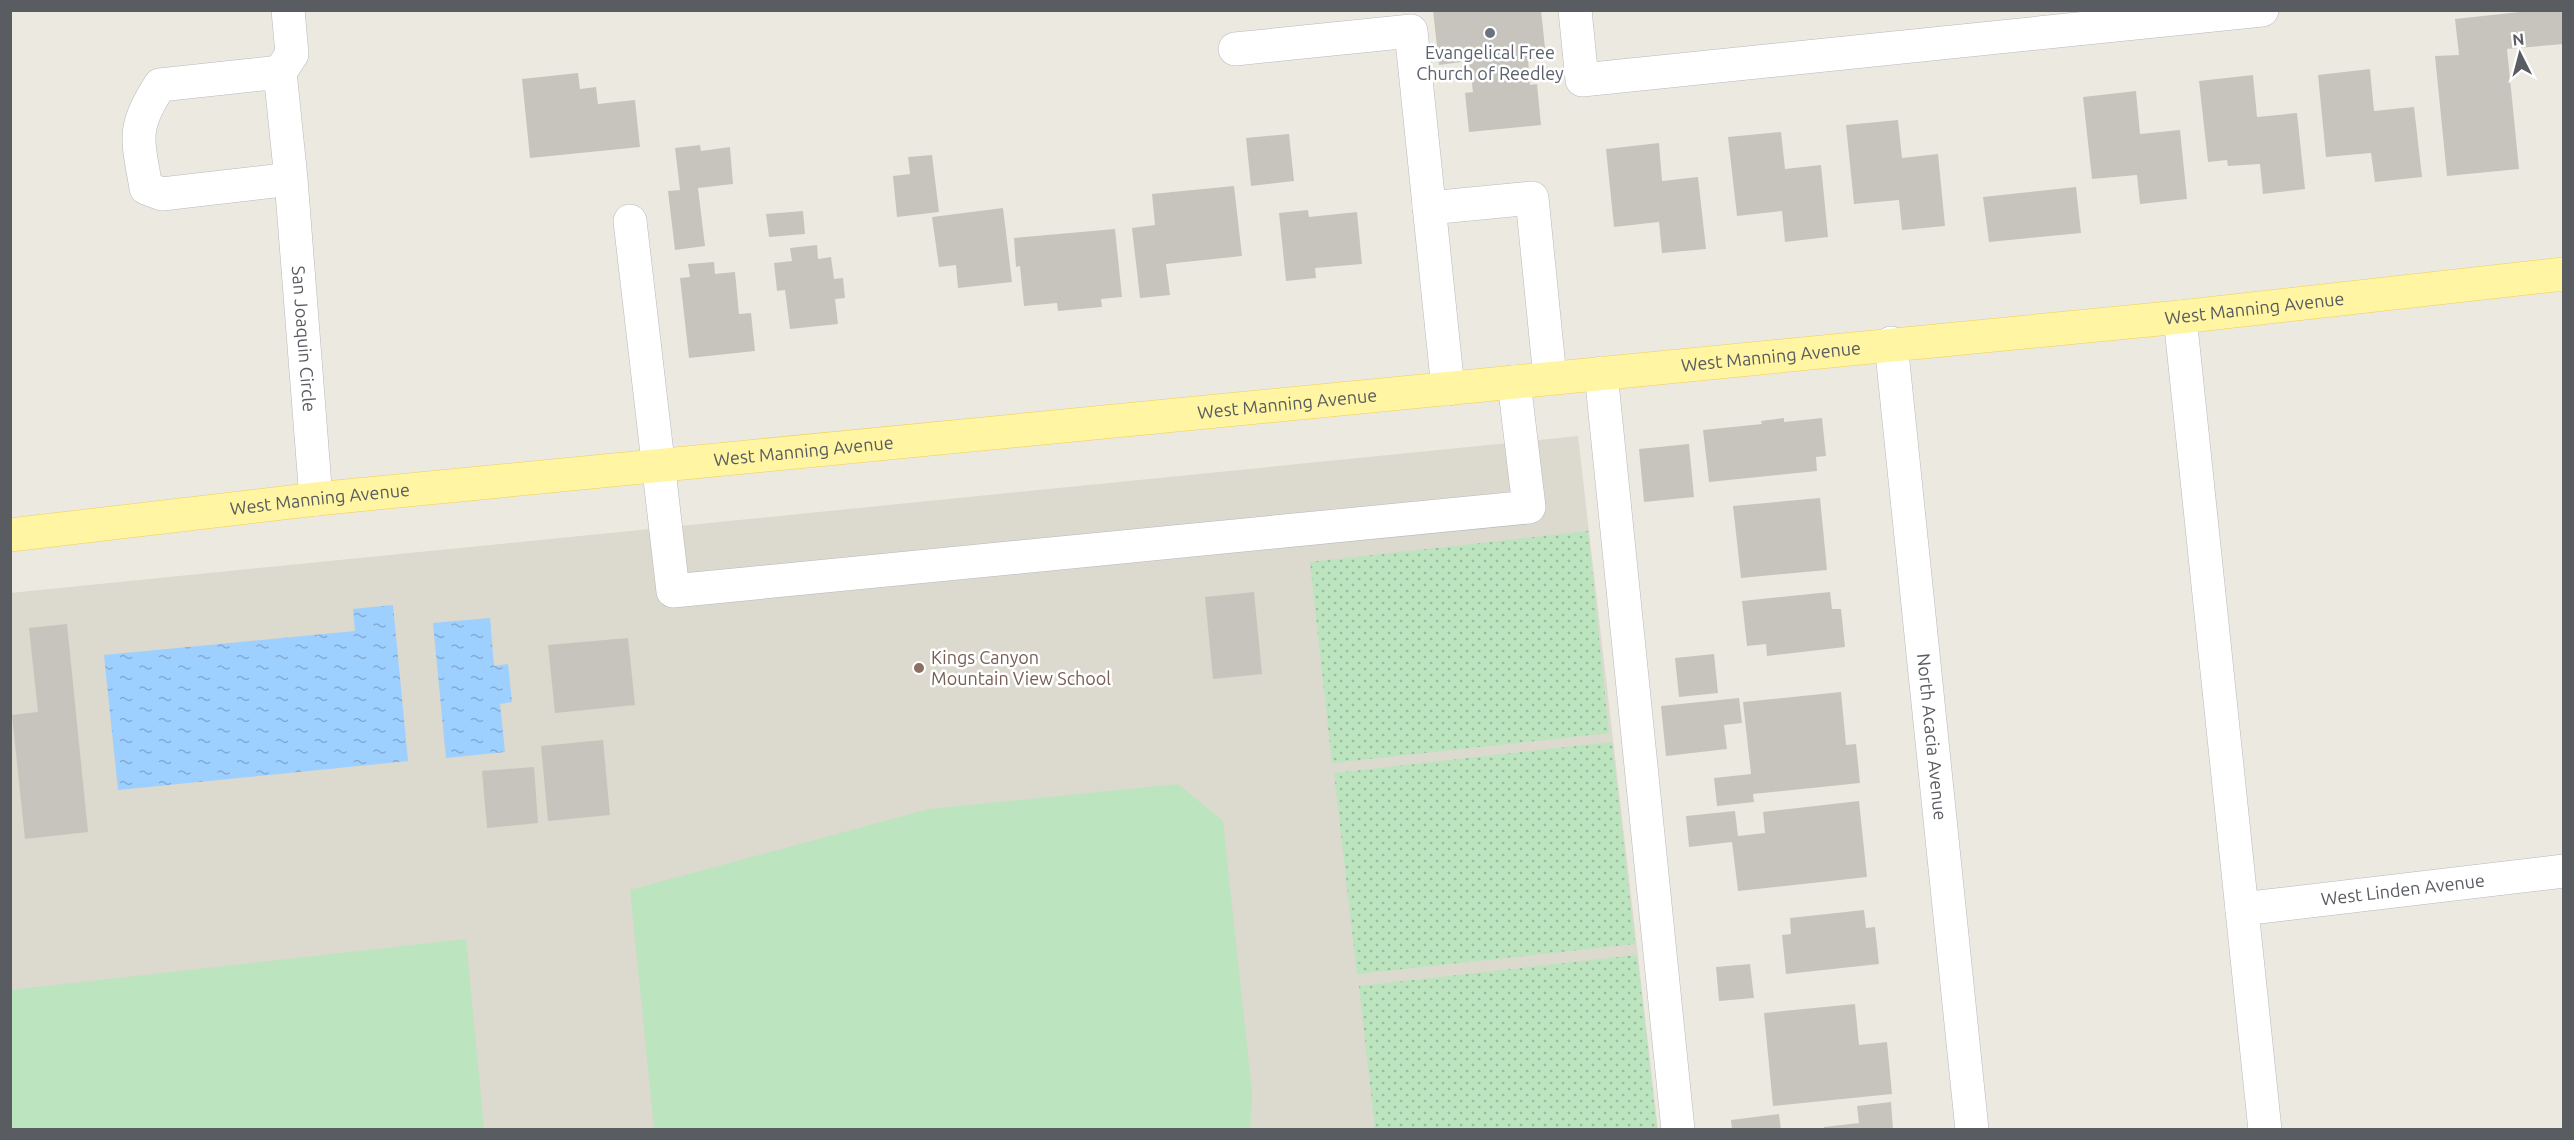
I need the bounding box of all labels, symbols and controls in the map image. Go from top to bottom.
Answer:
north arrow [2490,24,2550,84]
marker: Evangelical Free Church of Reedley [1483,26,1497,40]
text: N [2512,30,2525,49]
place label: Evangelical Free Church of Reedley [1416,42,1564,83]
street label: San Joaquin Circle [289,265,320,413]
street label: West Manning Avenue [2164,288,2345,327]
street label: West Manning Avenue [1680,337,1862,375]
street label: West Manning Avenue [1196,384,1378,422]
street label: West Manning Avenue [713,432,894,469]
street label: West Manning Avenue [229,479,411,518]
place label: Kings Canyon Mountain View School [931,647,1111,688]
street label: North Acacia Avenue [1914,652,1951,821]
marker: Kings Canyon Mountain View School [912,661,926,675]
street label: West Linden Avenue [2320,869,2486,909]

